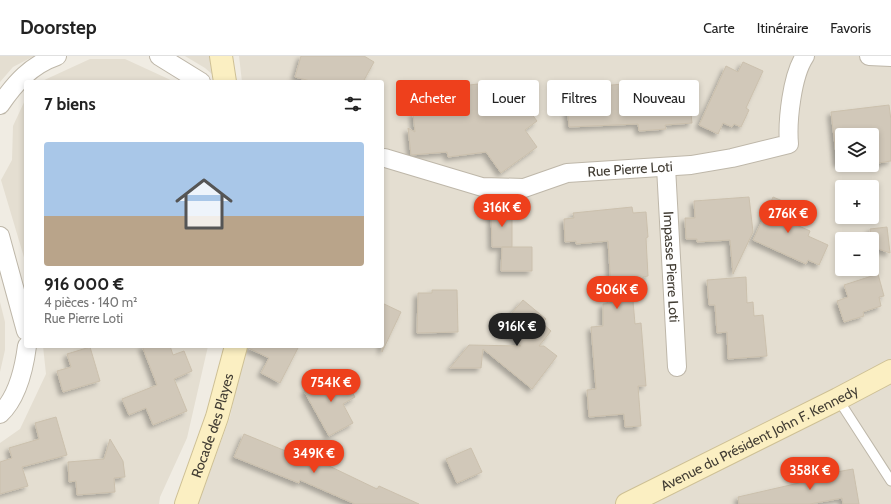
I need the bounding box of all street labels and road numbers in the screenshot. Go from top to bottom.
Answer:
street label: Rue Pierre Loti [587,157,673,181]
street label: Impasse Pierre Loti [659,211,684,323]
street label: Rocade des Playes [187,371,237,480]
street label: Avenue du Président John F. Kennedy [658,381,861,495]

